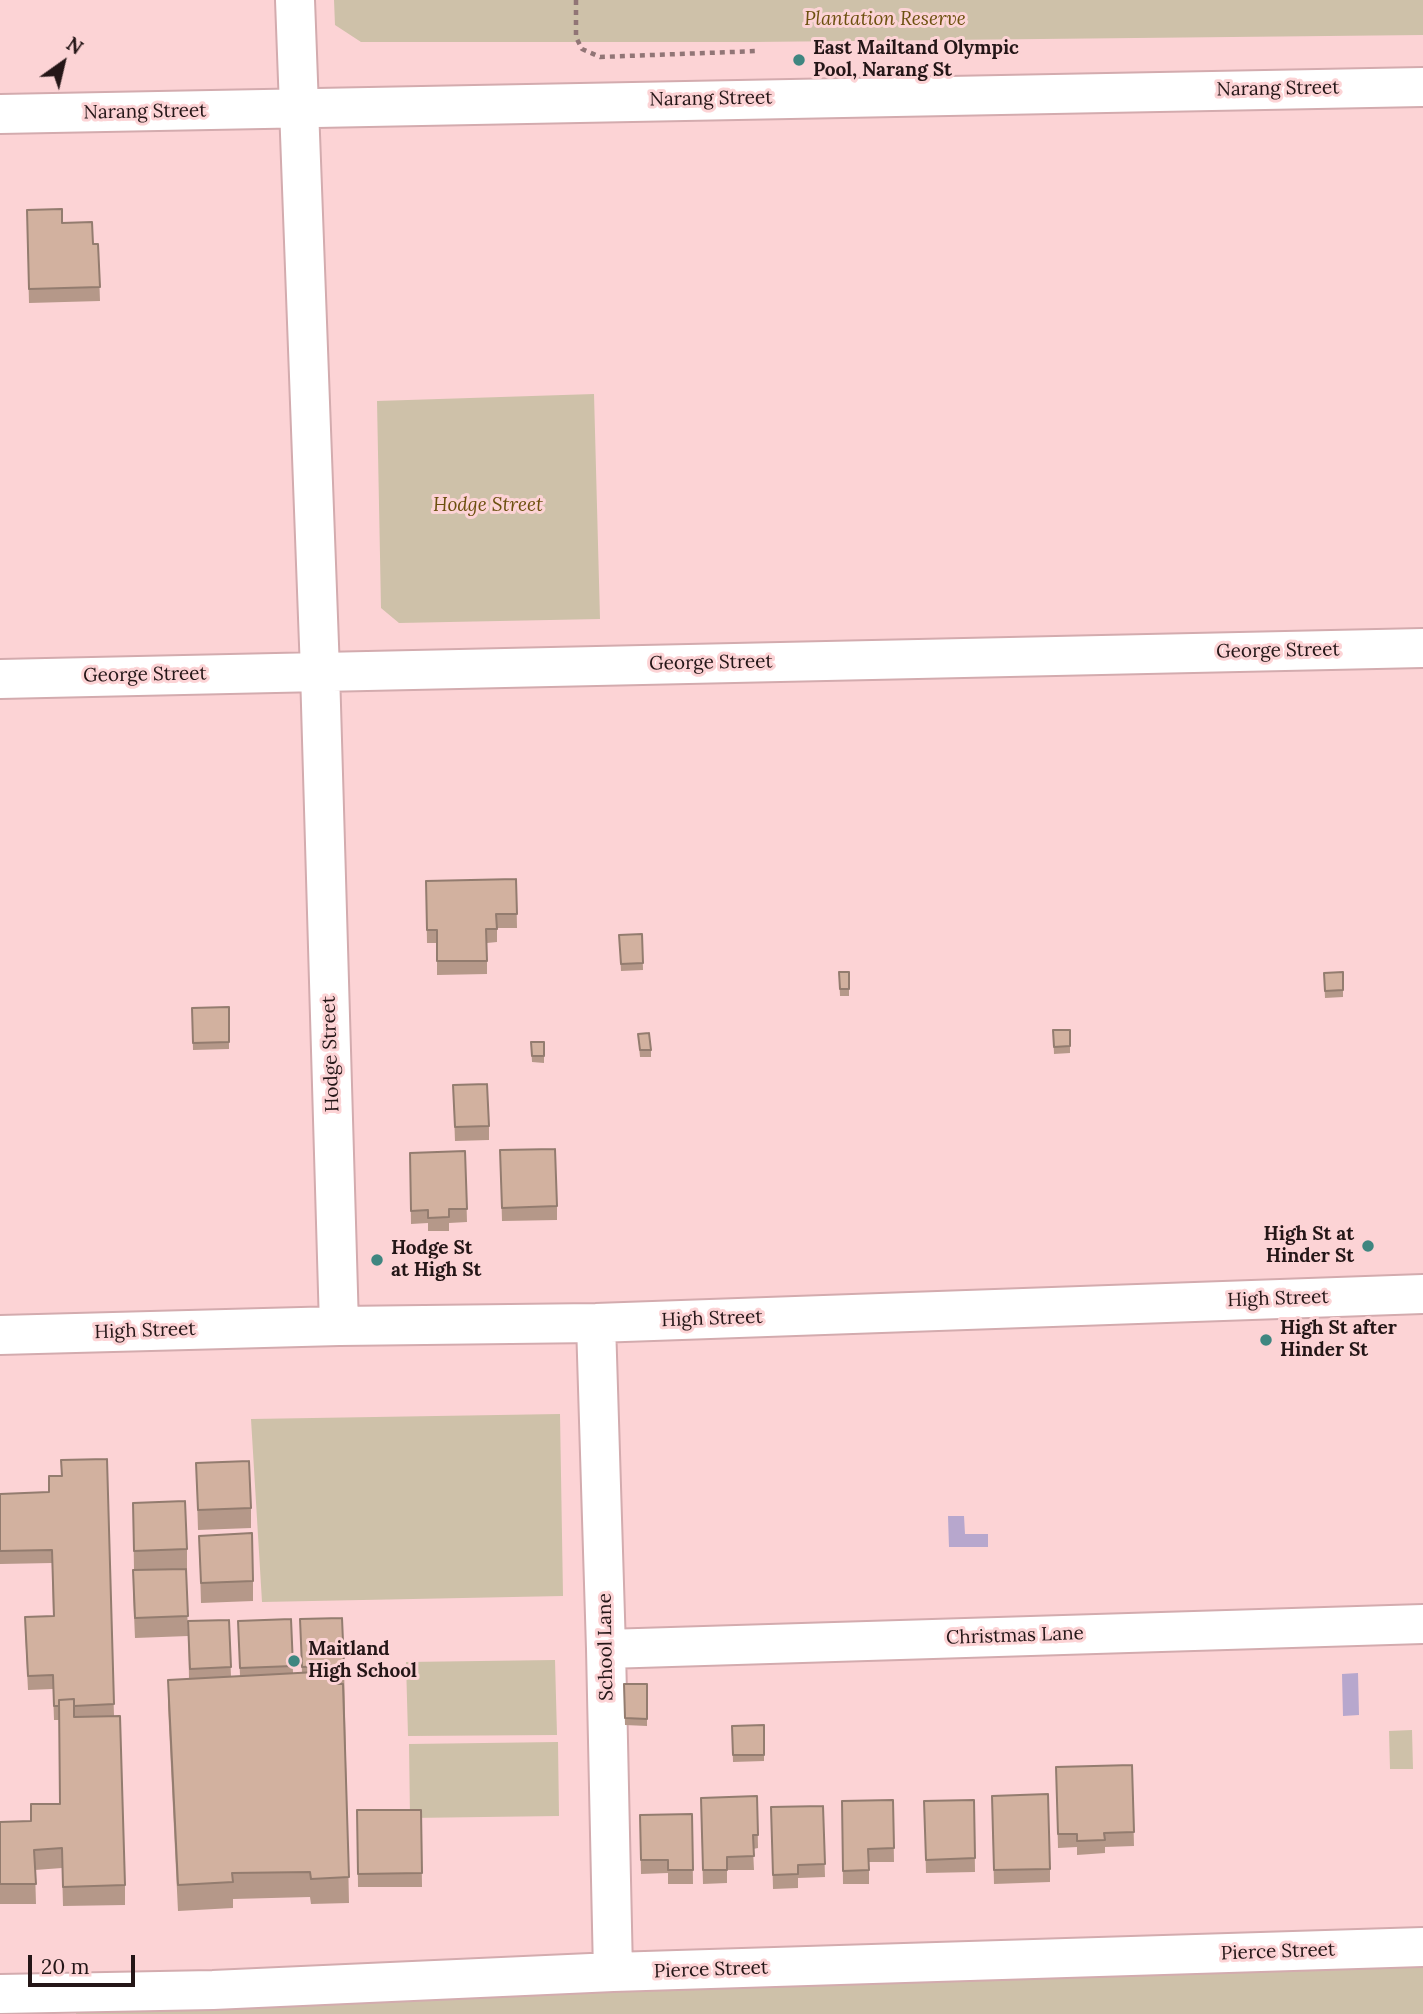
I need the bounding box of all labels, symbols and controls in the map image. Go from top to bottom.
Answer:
park label: Plantation Reserve [804,9,966,31]
north arrow [28,28,98,98]
text: N [62,32,88,60]
place label: East Mailtand Olympic Pool, Narang St [813,38,1019,82]
marker: East Mailtand Olympic Pool, Narang St [791,52,807,68]
street label: Narang Street [1216,77,1340,101]
street label: Narang Street [649,87,773,111]
street label: Narang Street [83,100,207,124]
park label: Hodge Street [433,495,543,517]
street label: George Street [1216,639,1340,663]
street label: George Street [649,651,773,675]
street label: George Street [83,663,207,687]
street label: Hodge Street [318,995,344,1113]
place label: High St at Hinder St [1264,1224,1354,1268]
place label: Hodge St at High St [391,1238,481,1282]
marker: High St at Hinder St [1360,1238,1376,1254]
marker: Hodge St at High St [369,1252,385,1268]
street label: High Street [1227,1286,1329,1312]
street label: High Street [661,1306,763,1332]
street label: High Street [94,1318,196,1344]
place label: High St after Hinder St [1280,1318,1397,1362]
marker: High St after Hinder St [1258,1332,1274,1348]
street label: School Lane [594,1593,618,1701]
street label: Christmas Lane [946,1622,1084,1650]
place label: Maitland High School [308,1639,417,1683]
marker: Maitland High School [286,1653,302,1669]
street label: Pierce Street [1220,1939,1336,1965]
scale bar [32,1940,138,1984]
text: 20 m [41,1953,90,1980]
street label: Pierce Street [653,1957,769,1983]

